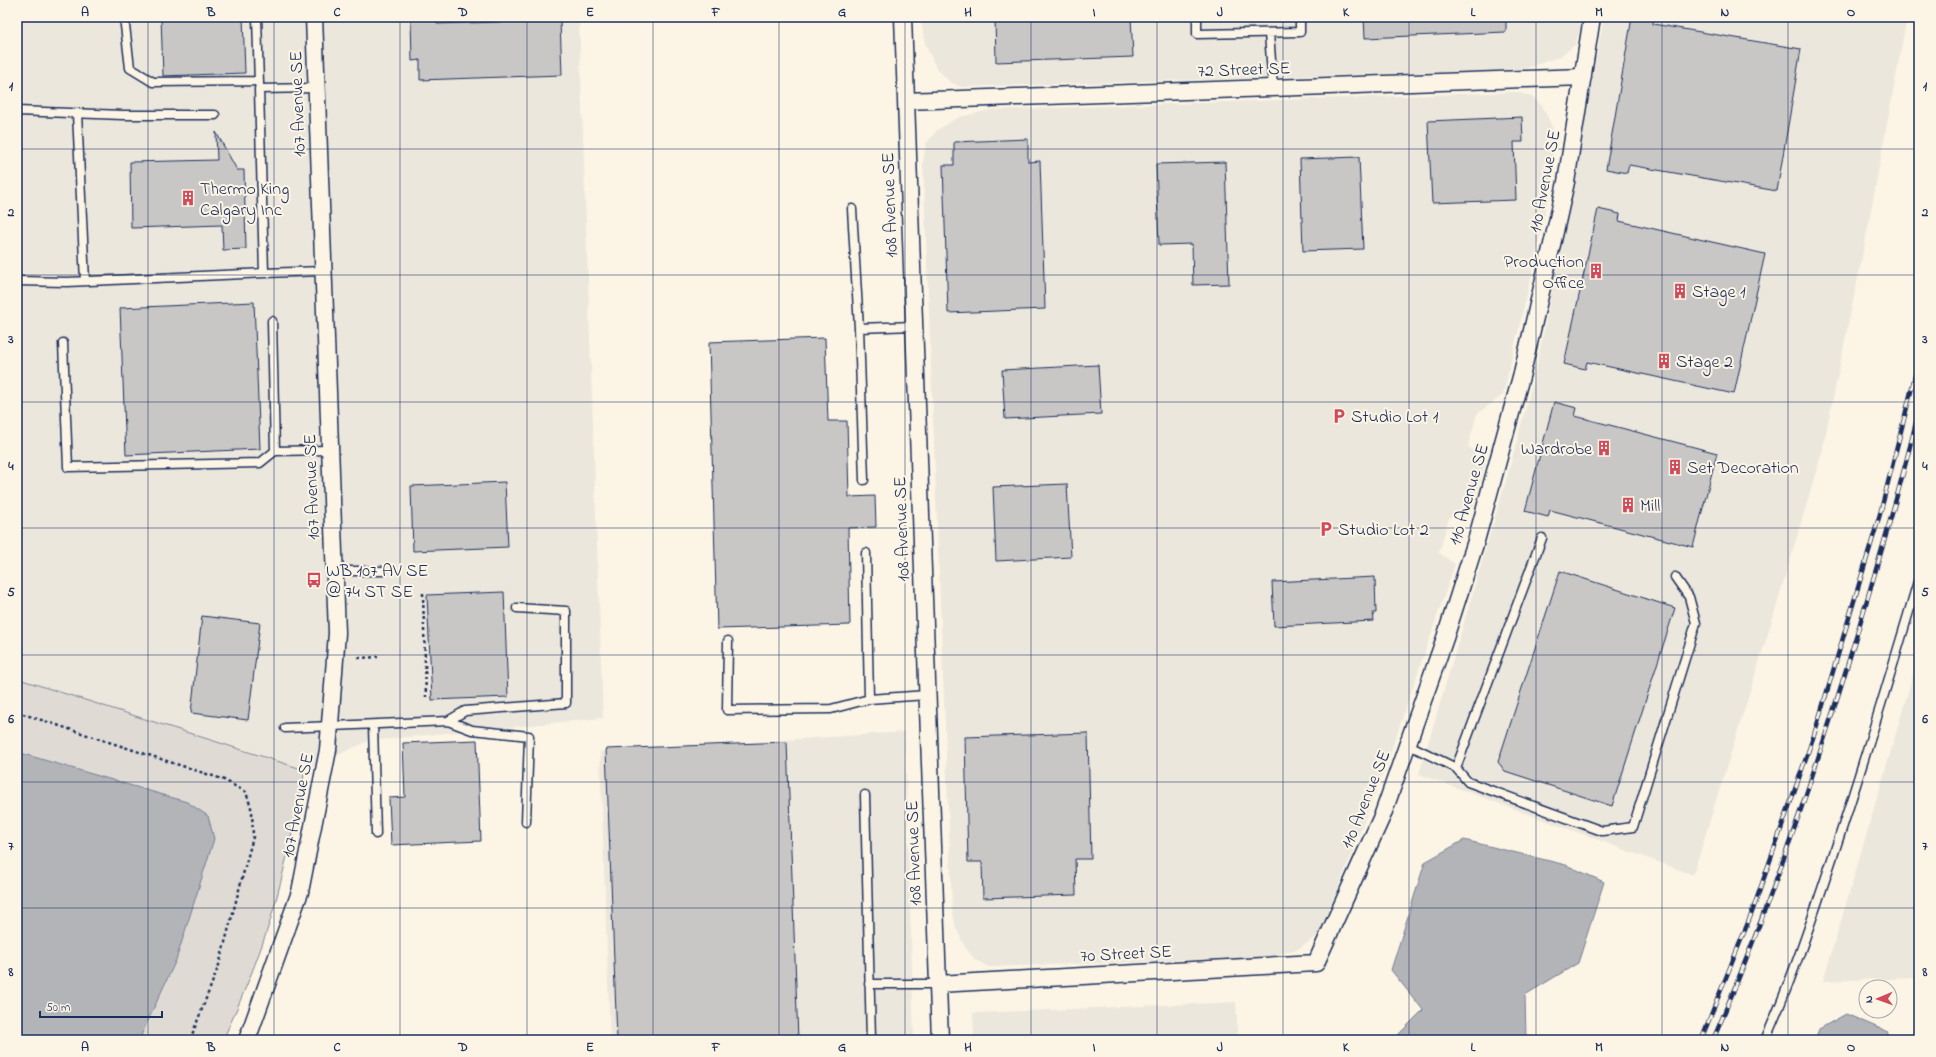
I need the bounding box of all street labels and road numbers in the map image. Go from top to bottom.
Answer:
street label: 107 Avenue SE [284,50,314,157]
street label: 72 Street SE [1197,56,1291,86]
street label: 110 Avenue SE [1523,128,1569,235]
street label: 108 Avenue SE [876,152,906,258]
street label: 107 Avenue SE [298,433,328,540]
street label: 110 Avenue SE [1443,441,1497,548]
street label: 108 Avenue SE [888,476,918,582]
street label: 110 Avenue SE [1335,746,1399,853]
street label: 107 Avenue SE [276,751,322,860]
street label: 108 Avenue SE [900,800,930,906]
street label: 70 Street SE [1079,940,1173,970]

